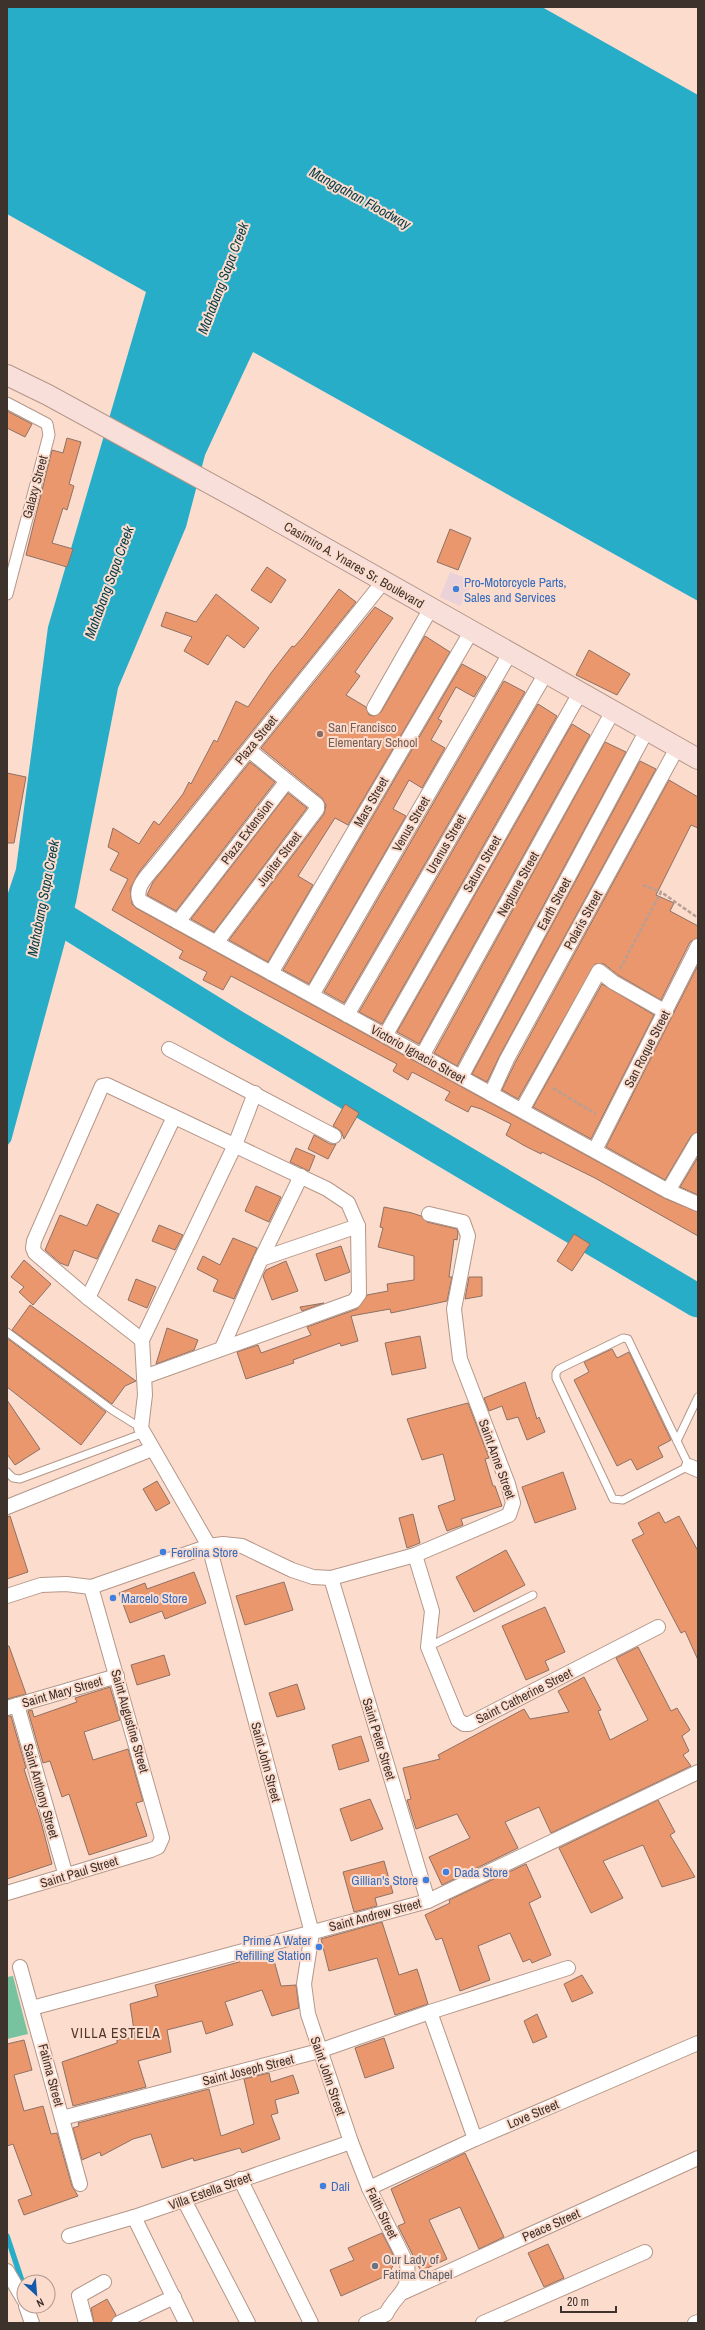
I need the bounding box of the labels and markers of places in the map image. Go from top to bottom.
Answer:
place label: Pro-Motorcycle Parts, Sales and Services [464,574,567,606]
marker: Pro-Motorcycle Parts, Sales and Services [451,584,461,594]
place label: San Francisco Elementary School [328,719,417,751]
marker: San Francisco Elementary School [315,729,325,739]
place label: Ferolina Store [171,1544,238,1561]
marker: Ferolina Store [158,1547,168,1557]
place label: Marcelo Store [121,1590,187,1607]
marker: Marcelo Store [108,1593,118,1603]
place label: Dada Store [454,1864,508,1881]
marker: Dada Store [441,1867,451,1877]
place label: Gillian's Store [351,1872,418,1889]
marker: Gillian's Store [421,1875,431,1885]
place label: Prime A Water Refilling Station [235,1932,311,1964]
marker: Prime A Water Refilling Station [314,1942,324,1952]
place label: Dali [331,2178,350,2195]
marker: Dali [318,2181,328,2191]
place label: Our Lady of Fatima Chapel [383,2251,452,2283]
marker: Our Lady of Fatima Chapel [370,2261,380,2271]

